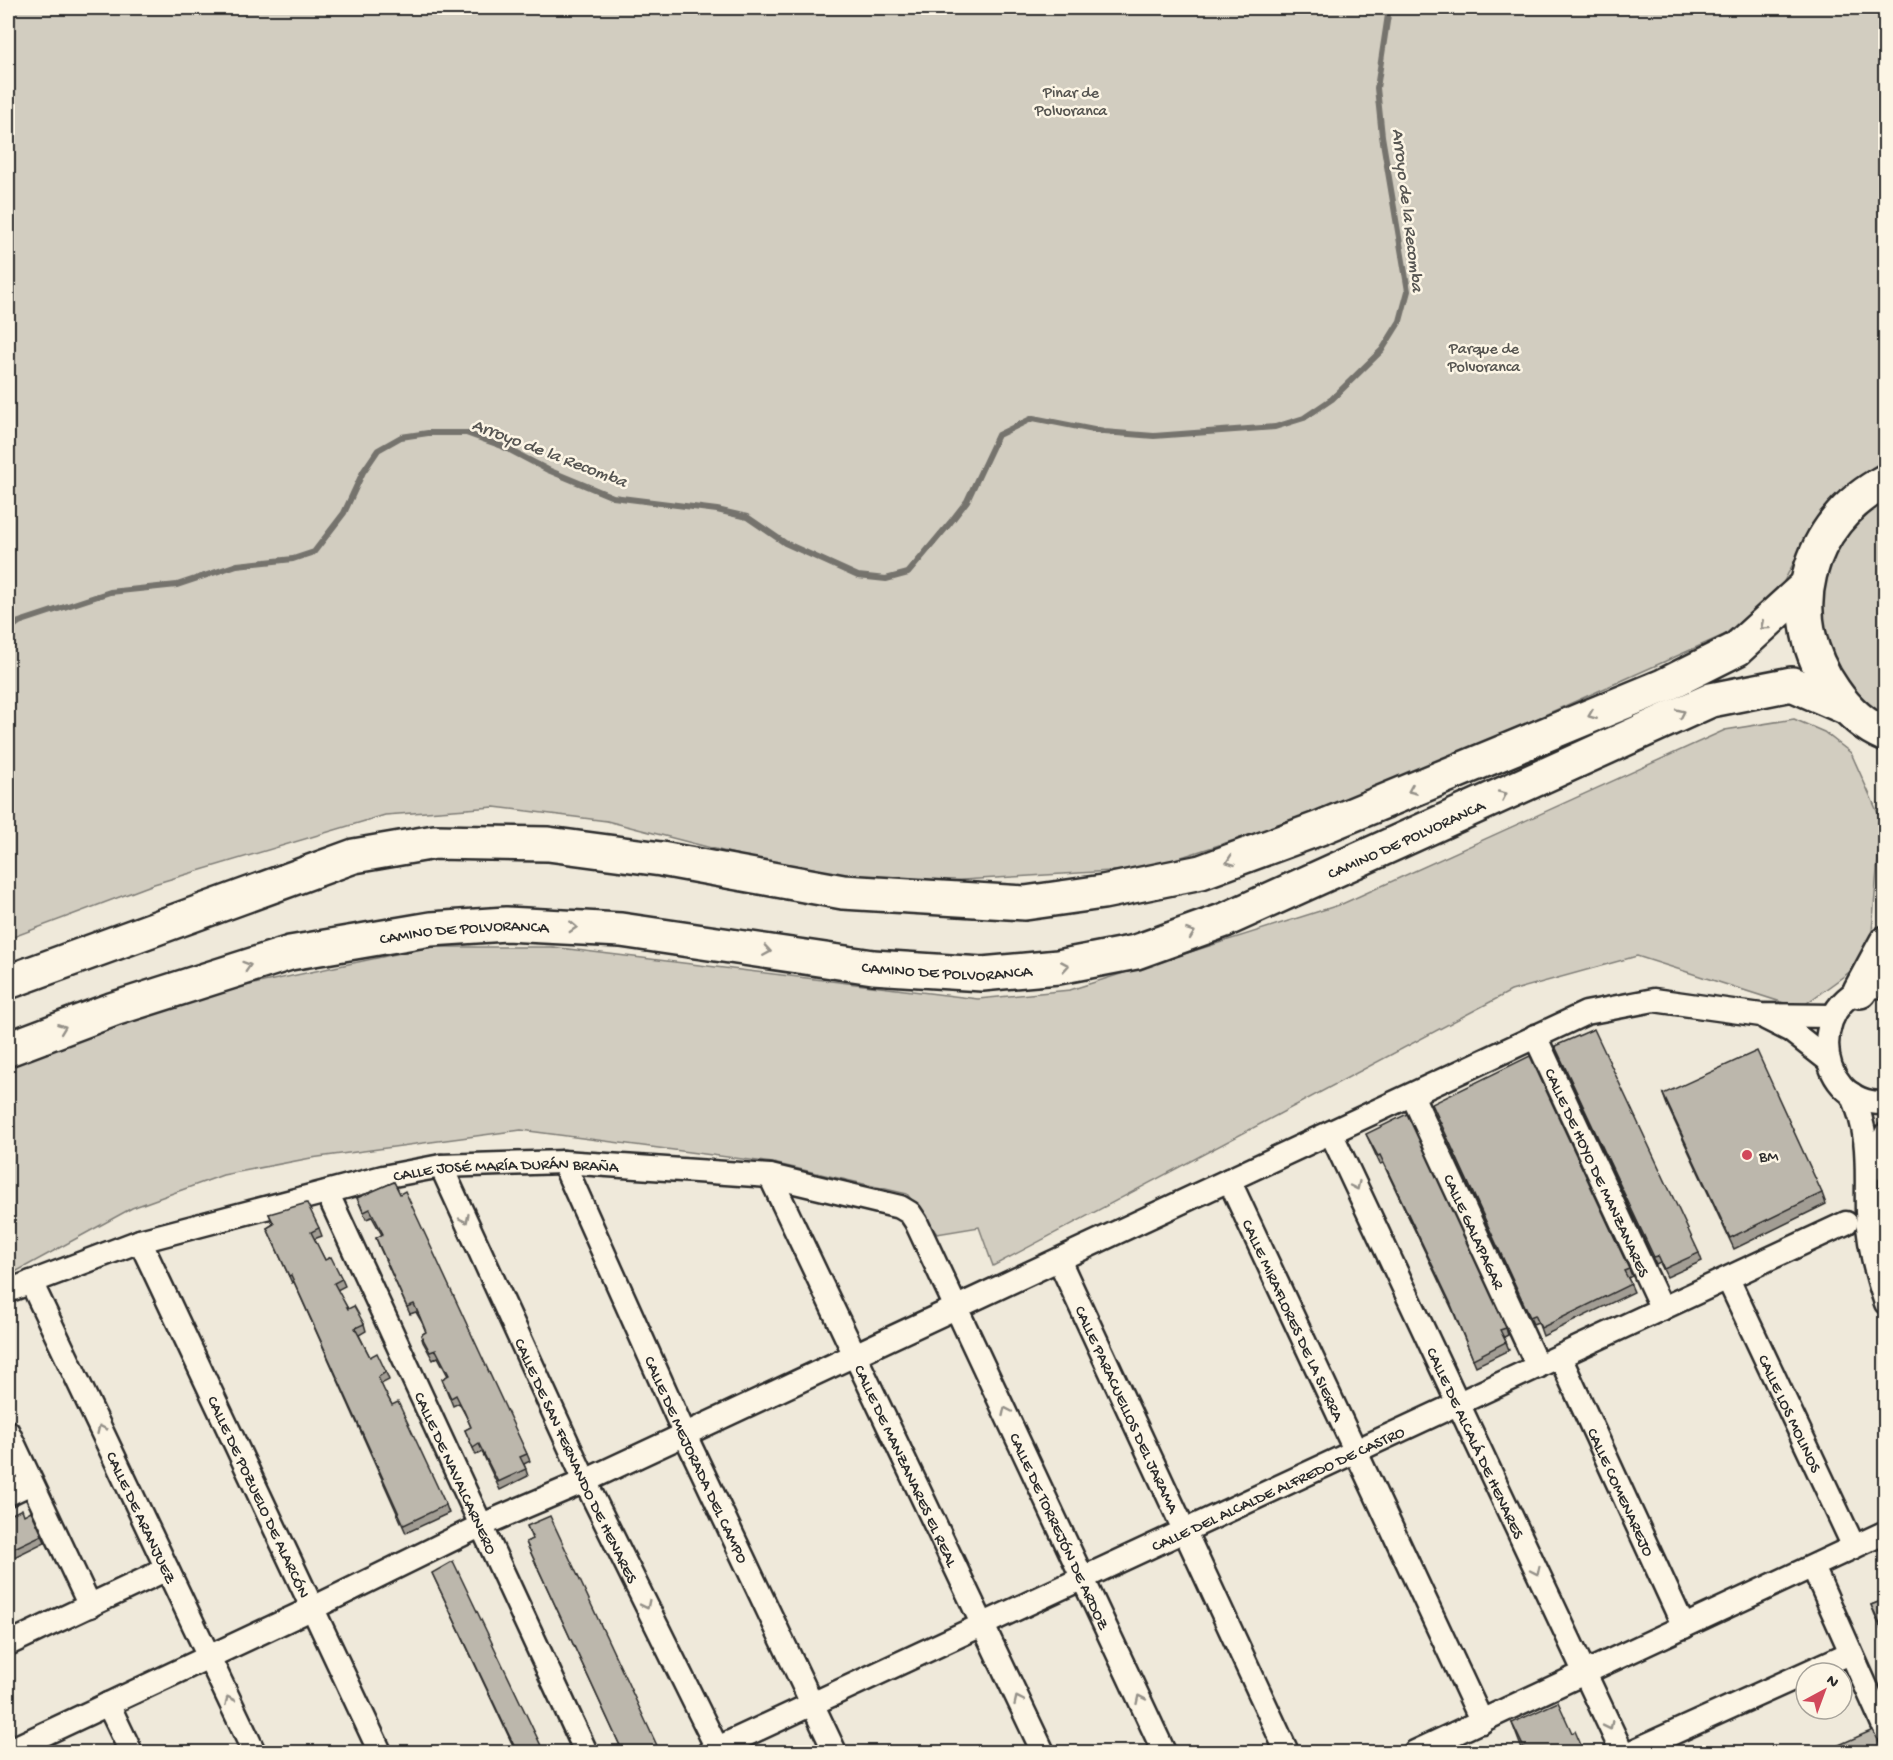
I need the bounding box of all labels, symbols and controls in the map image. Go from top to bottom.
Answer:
park label: Pinar de Polvoranca [1034,85,1108,122]
water label: Arroyo de la Recomba [1386,128,1427,294]
park label: Parque de Polvoranca [1447,341,1521,378]
water label: Arroyo de la Recomba [469,415,630,494]
one-way arrow [1760,619,1771,630]
one-way arrow [1587,708,1598,720]
one-way arrow [1674,709,1685,721]
one-way arrow [1407,783,1418,795]
one-way arrow [1497,790,1508,802]
street label: CAMINO DE POLVORANCA [1326,797,1490,885]
one-way arrow [1225,854,1236,866]
street label: CAMINO DE POLVORANCA [379,918,551,951]
one-way arrow [569,921,578,934]
one-way arrow [1185,927,1195,940]
one-way arrow [762,945,771,957]
street label: CAMINO DE POLVORANCA [860,959,1034,987]
one-way arrow [1060,960,1070,972]
one-way arrow [241,961,252,973]
one-way arrow [56,1023,67,1036]
street label: CALLE DE HOYO DE MANZANARES [1538,1066,1652,1281]
marker: BM [1740,1148,1754,1162]
place label: BM [1758,1149,1779,1168]
street label: CALLE JOSÉ MARÍA DURÁN BRAÑA [392,1155,621,1188]
street label: CALLE GALAPAGAR [1437,1172,1507,1294]
one-way arrow [1349,1179,1361,1190]
one-way arrow [458,1213,470,1224]
street label: CALLE MIRAFLORES DE LA SIERRA [1236,1217,1347,1426]
street label: CALLE PARACUELLOS DEL JARAMA [1069,1304,1182,1518]
street label: CALLE DE SAN FERNANDO DE HENARES [508,1336,640,1588]
street label: CALLE DE ALCALÁ DE HENARES [1420,1345,1527,1543]
street label: CALLE LOS MOLINOS [1752,1352,1824,1477]
street label: CALLE DE MEJORADA DEL CAMPO [638,1354,751,1568]
street label: CALLE DE MANZANARES EL REAL [848,1363,960,1572]
street label: CALLE DE NAVALCARNERO [408,1390,499,1558]
street label: CALLE DE POZUELO DE ALARCÓN [201,1394,312,1602]
one-way arrow [1001,1407,1013,1418]
one-way arrow [96,1424,108,1435]
street label: CALLE DEL ALCALDE ALFREDO DE CASTRO [1149,1424,1409,1558]
street label: CALLE COMENAREJO [1581,1426,1656,1561]
street label: CALLE DE TORREJÓN DE ARDOZ [1003,1431,1112,1634]
street label: CALLE DE ARANJUEZ [100,1449,179,1588]
one-way arrow [1529,1564,1541,1575]
one-way arrow [639,1598,651,1609]
north arrow [1794,1661,1854,1721]
text: N [1821,1672,1842,1693]
one-way arrow [225,1695,237,1706]
one-way arrow [1014,1695,1026,1706]
one-way arrow [1135,1695,1147,1706]
one-way arrow [1602,1720,1614,1731]

